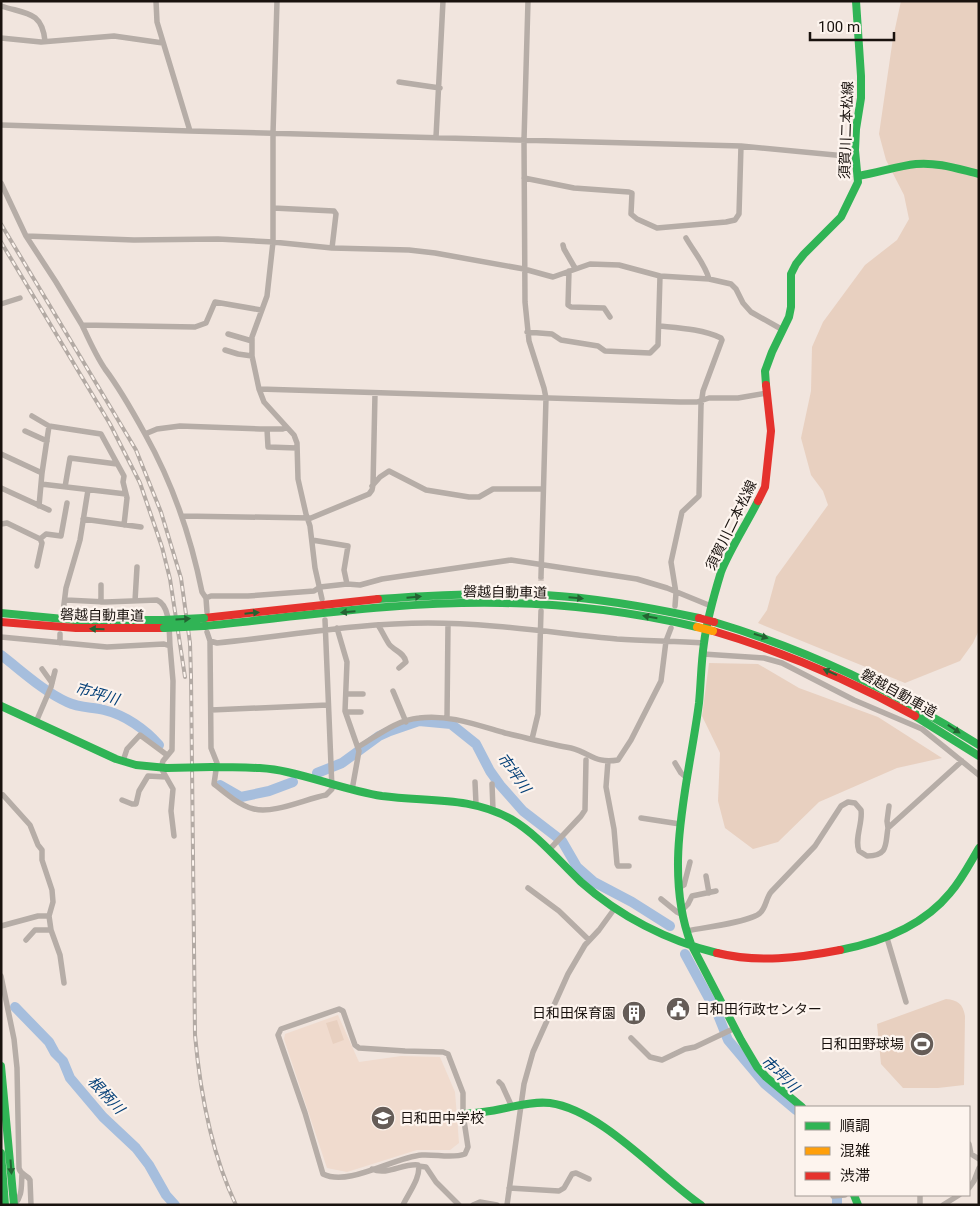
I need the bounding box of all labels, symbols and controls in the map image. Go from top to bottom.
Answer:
scale bar [810,10,894,42]
text: 100 m [818,18,860,36]
street label: 須賀川二本松線 [836,81,856,179]
street label: 須賀川二本松線 [702,477,760,573]
street label: 磐越自動車道 [463,583,547,601]
one-way arrow [406,593,422,601]
one-way arrow [568,594,584,602]
street label: 磐越自動車道 [60,606,144,624]
one-way arrow [340,608,356,616]
one-way arrow [244,609,260,617]
one-way arrow [641,612,657,620]
one-way arrow [176,614,192,622]
one-way arrow [89,625,105,633]
one-way arrow [754,632,769,640]
street label: 磐越自動車道 [858,666,940,720]
one-way arrow [823,667,837,675]
water label: 市坪川 [73,679,123,709]
one-way arrow [948,724,961,734]
water label: 市坪川 [493,750,536,798]
public building icon: 日和田行政センター [665,996,691,1022]
building icon: 日和田保育園 [621,1000,647,1026]
place label: 日和田行政センター [696,1001,822,1017]
place label: 日和田保育園 [532,1005,616,1021]
sports icon: 日和田野球場 [909,1031,935,1057]
place label: 日和田野球場 [820,1036,904,1052]
water label: 市坪川 [758,1052,804,1097]
water label: 根柄川 [84,1072,129,1119]
school or university icon: 日和田中学校 [370,1105,396,1131]
legend [795,1106,970,1196]
place label: 日和田中学校 [400,1110,484,1126]
text: 順調 [840,1117,870,1135]
text: 混雑 [840,1142,870,1160]
one-way arrow [7,1159,15,1175]
text: 渋滞 [840,1167,870,1185]

